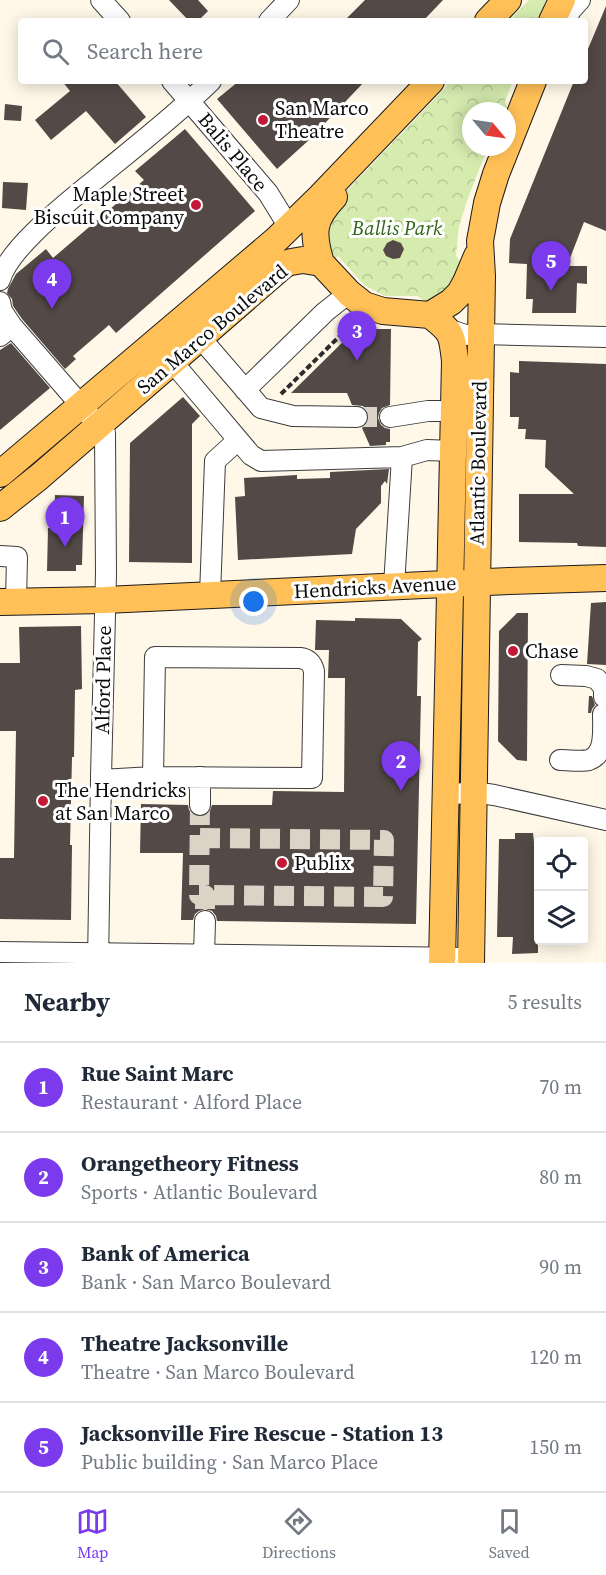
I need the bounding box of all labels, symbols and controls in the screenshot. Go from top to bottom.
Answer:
search box [18,18,588,84]
icon: search [39,35,72,68]
text: Search here [87,36,203,66]
place label: San Marco Theatre [275,94,369,145]
north arrow [462,102,516,156]
street label: Balis Place [192,106,274,198]
marker: San Marco Theatre [256,113,270,127]
place label: Maple Street Biscuit Company [33,180,185,231]
marker: Maple Street Biscuit Company [189,198,203,212]
park label: Ballis Park [351,214,443,242]
pin: 5 [532,242,570,291]
street label: San Marco Boulevard [131,257,294,400]
pin: 4 [32,260,72,309]
pin: 3 [338,312,376,361]
street label: Atlantic Boulevard [463,380,493,546]
pin: 1 [46,498,84,547]
street label: Hendricks Avenue [293,569,457,605]
your location [239,587,268,616]
street label: Alford Place [88,625,118,735]
place label: Chase [525,637,579,665]
marker: Chase [506,644,520,658]
pin: 2 [382,742,420,791]
place label: The Hendricks at San Marco [55,776,186,827]
marker: The Hendricks at San Marco [36,794,50,808]
map controls [534,837,588,945]
button: locate [534,837,588,891]
place label: Publix [294,849,352,877]
marker: Publix [275,856,289,870]
button: layers [534,891,588,945]
text: Nearby [24,984,110,1020]
text: 5 results [507,988,582,1016]
text: Rue Saint Marc [81,1058,234,1088]
text: 1 [38,1073,49,1101]
text: 70 m [539,1073,582,1101]
text: Restaurant · Alford Place [81,1088,302,1116]
text: Orangetheory Fitness [81,1148,299,1178]
text: 2 [38,1163,49,1191]
text: 80 m [539,1163,582,1191]
text: Sports · Atlantic Boulevard [81,1178,318,1206]
text: Bank of America [81,1238,250,1268]
text: 3 [38,1253,49,1281]
text: 90 m [539,1253,582,1281]
text: Bank · San Marco Boulevard [81,1268,331,1296]
text: Theatre Jacksonville [81,1328,288,1358]
text: 4 [38,1343,49,1371]
text: 120 m [529,1343,582,1371]
text: Theatre · San Marco Boulevard [81,1358,354,1386]
text: Jacksonville Fire Rescue - Station 13 [81,1418,443,1448]
text: 5 [38,1433,49,1461]
text: 150 m [529,1433,582,1461]
text: Public building · San Marco Place [81,1448,378,1476]
tab: Map [76,1505,109,1563]
tab: Directions [262,1505,336,1563]
tab: Saved [489,1505,530,1563]

